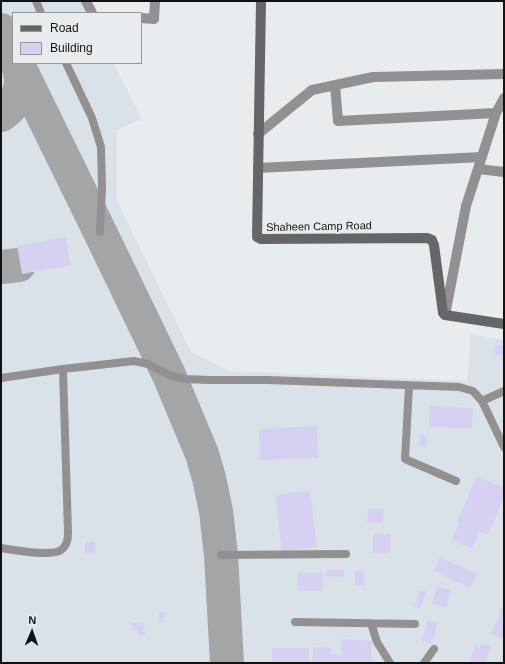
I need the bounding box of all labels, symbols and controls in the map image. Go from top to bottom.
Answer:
legend [12,12,142,64]
text: Road [50,21,79,35]
text: Building [50,41,93,55]
street label: Shaheen Camp Road [266,219,372,235]
north arrow [12,612,52,652]
text: N [28,614,37,626]

